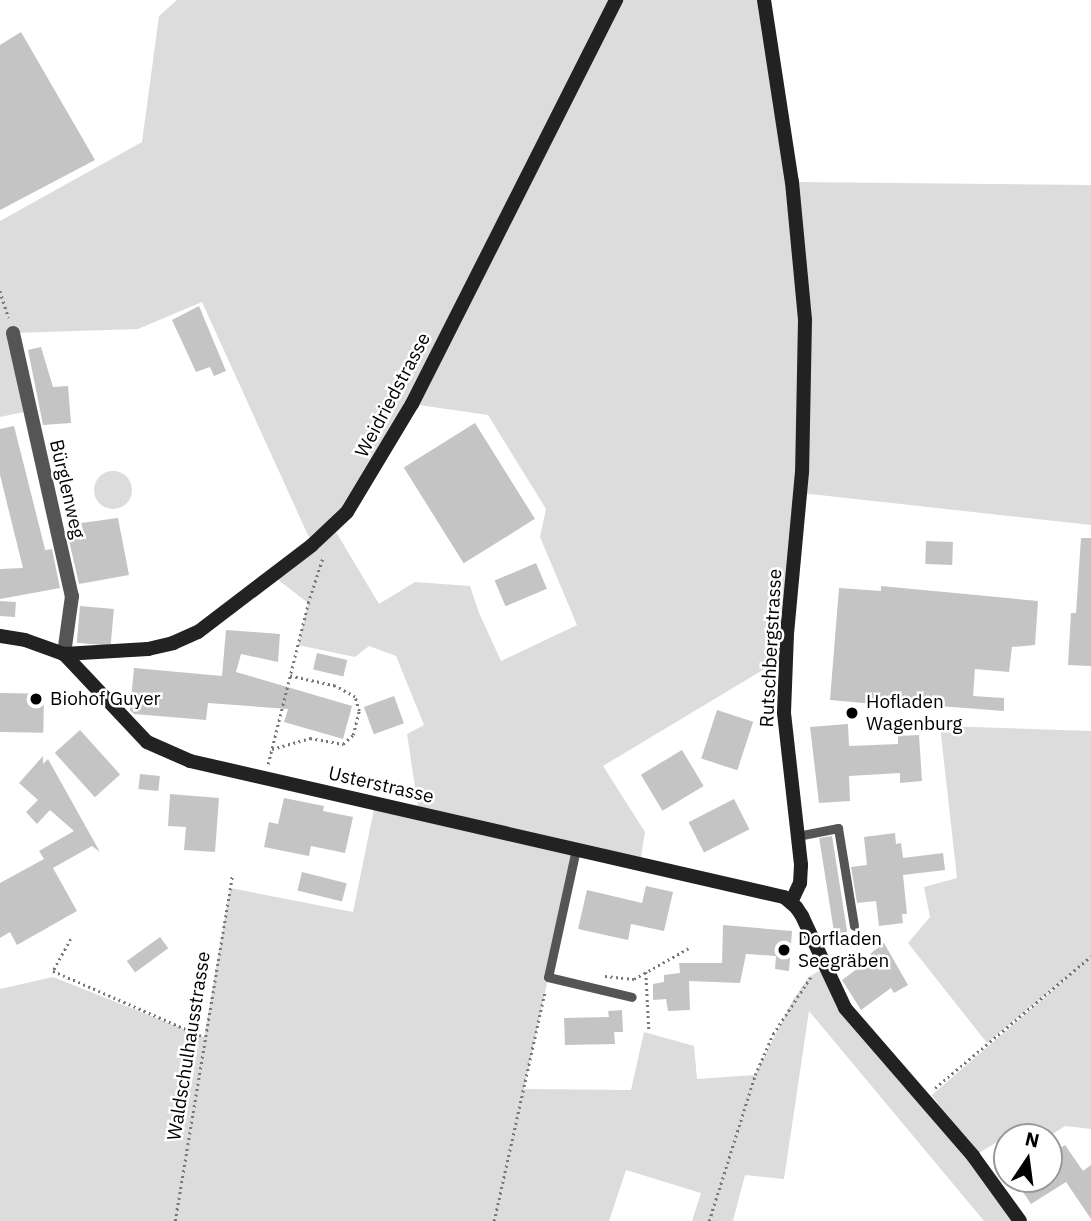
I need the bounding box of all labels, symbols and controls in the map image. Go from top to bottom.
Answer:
street label: Weidriedstrasse [351,329,435,461]
street label: Bürglenweg [45,437,89,541]
street label: Rutschbergstrasse [755,568,787,728]
place label: Biohof Guyer [50,688,161,710]
marker: Biohof Guyer [28,691,44,707]
place label: Hofladen Wagenburg [866,691,962,735]
marker: Hofladen Wagenburg [844,705,860,721]
street label: Usterstrasse [326,762,436,808]
place label: Dorfladen Seegräben [798,928,889,972]
marker: Dorfladen Seegräben [776,942,792,958]
street label: Waldschulhausstrasse [163,950,215,1142]
north arrow [993,1123,1063,1193]
text: N [1023,1126,1042,1153]

